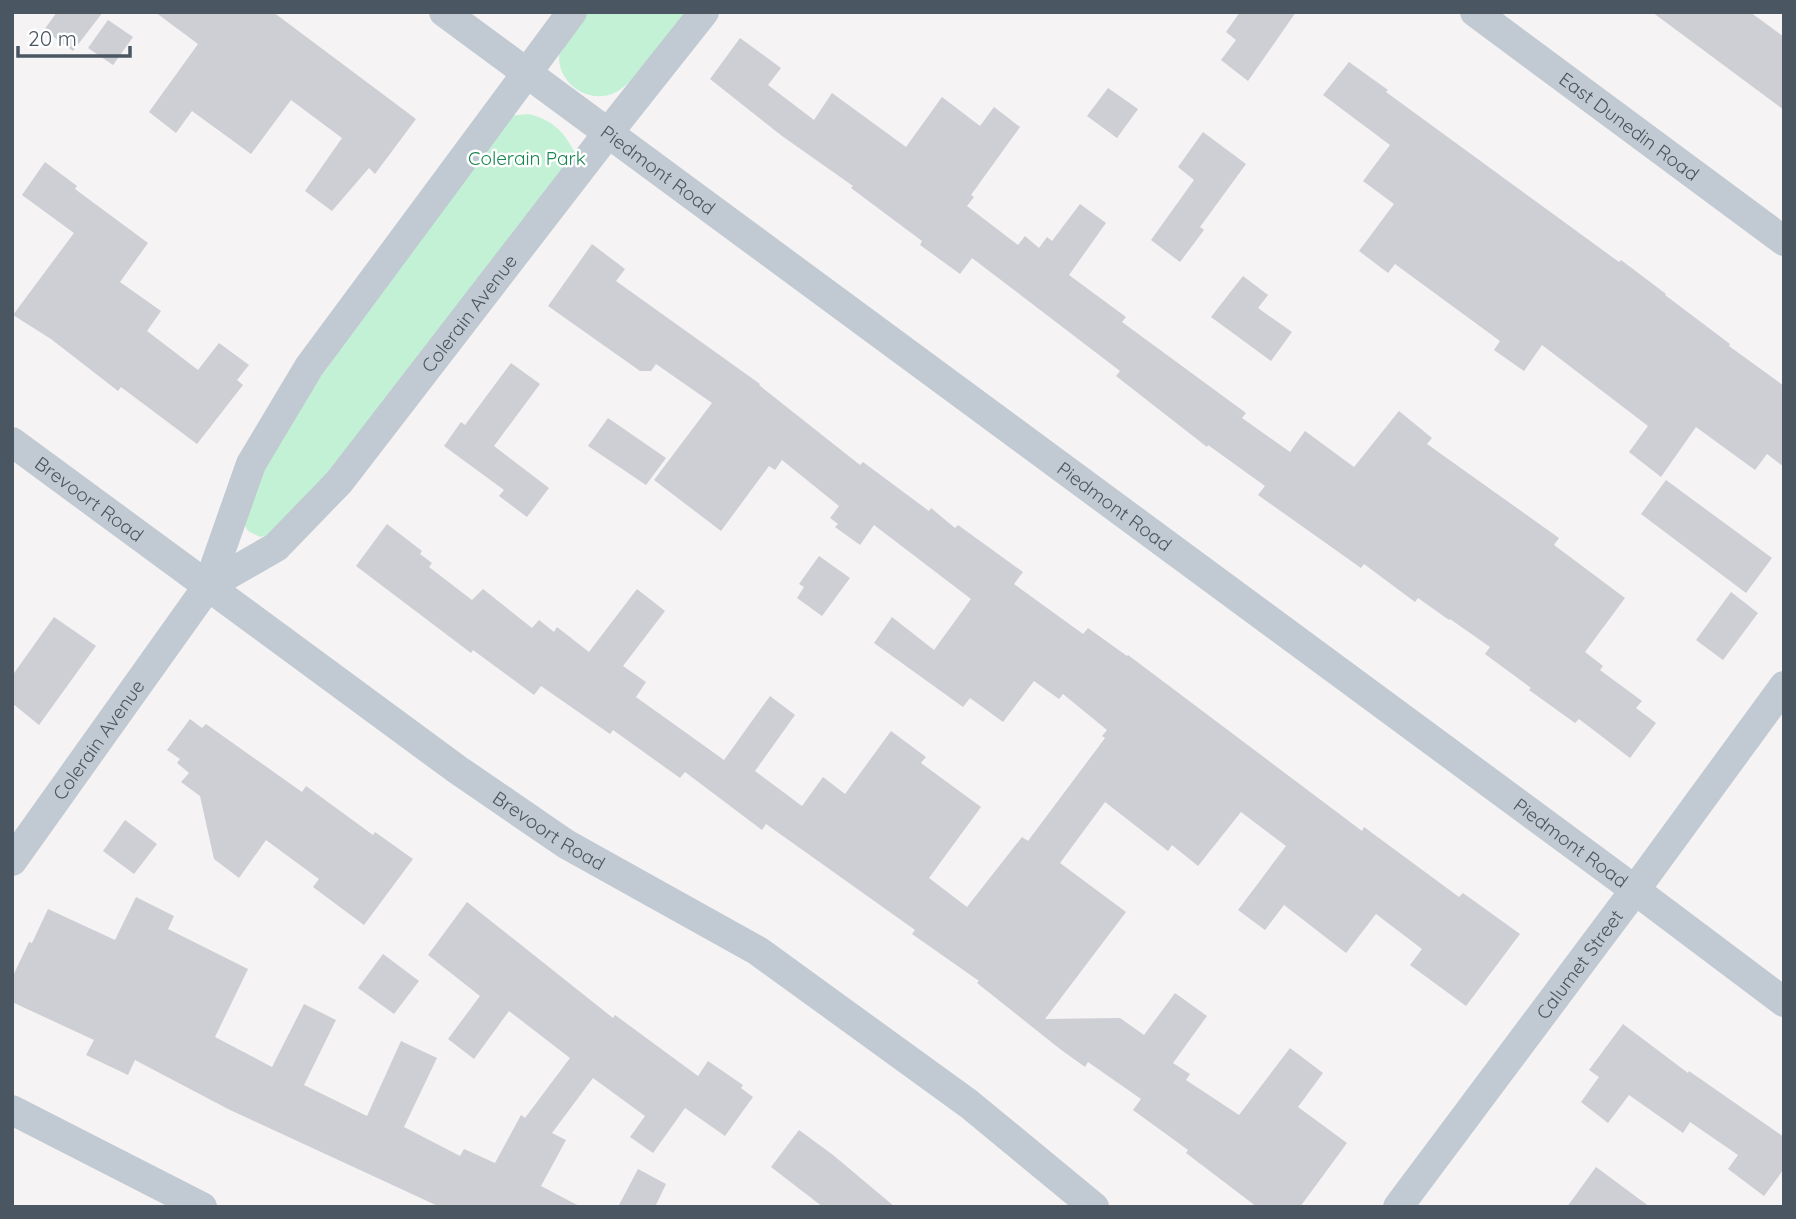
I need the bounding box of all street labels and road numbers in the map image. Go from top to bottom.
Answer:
street label: East Dunedin Road [1555,67,1704,186]
street label: Piedmont Road [596,120,720,220]
street label: Colerain Avenue [416,249,522,377]
street label: Brevoort Road [30,451,148,547]
street label: Piedmont Road [1053,456,1176,556]
street label: Colerain Avenue [47,675,150,805]
street label: Brevoort Road [488,785,609,875]
street label: Piedmont Road [1509,793,1633,893]
street label: Calumet Street [1531,905,1628,1024]

